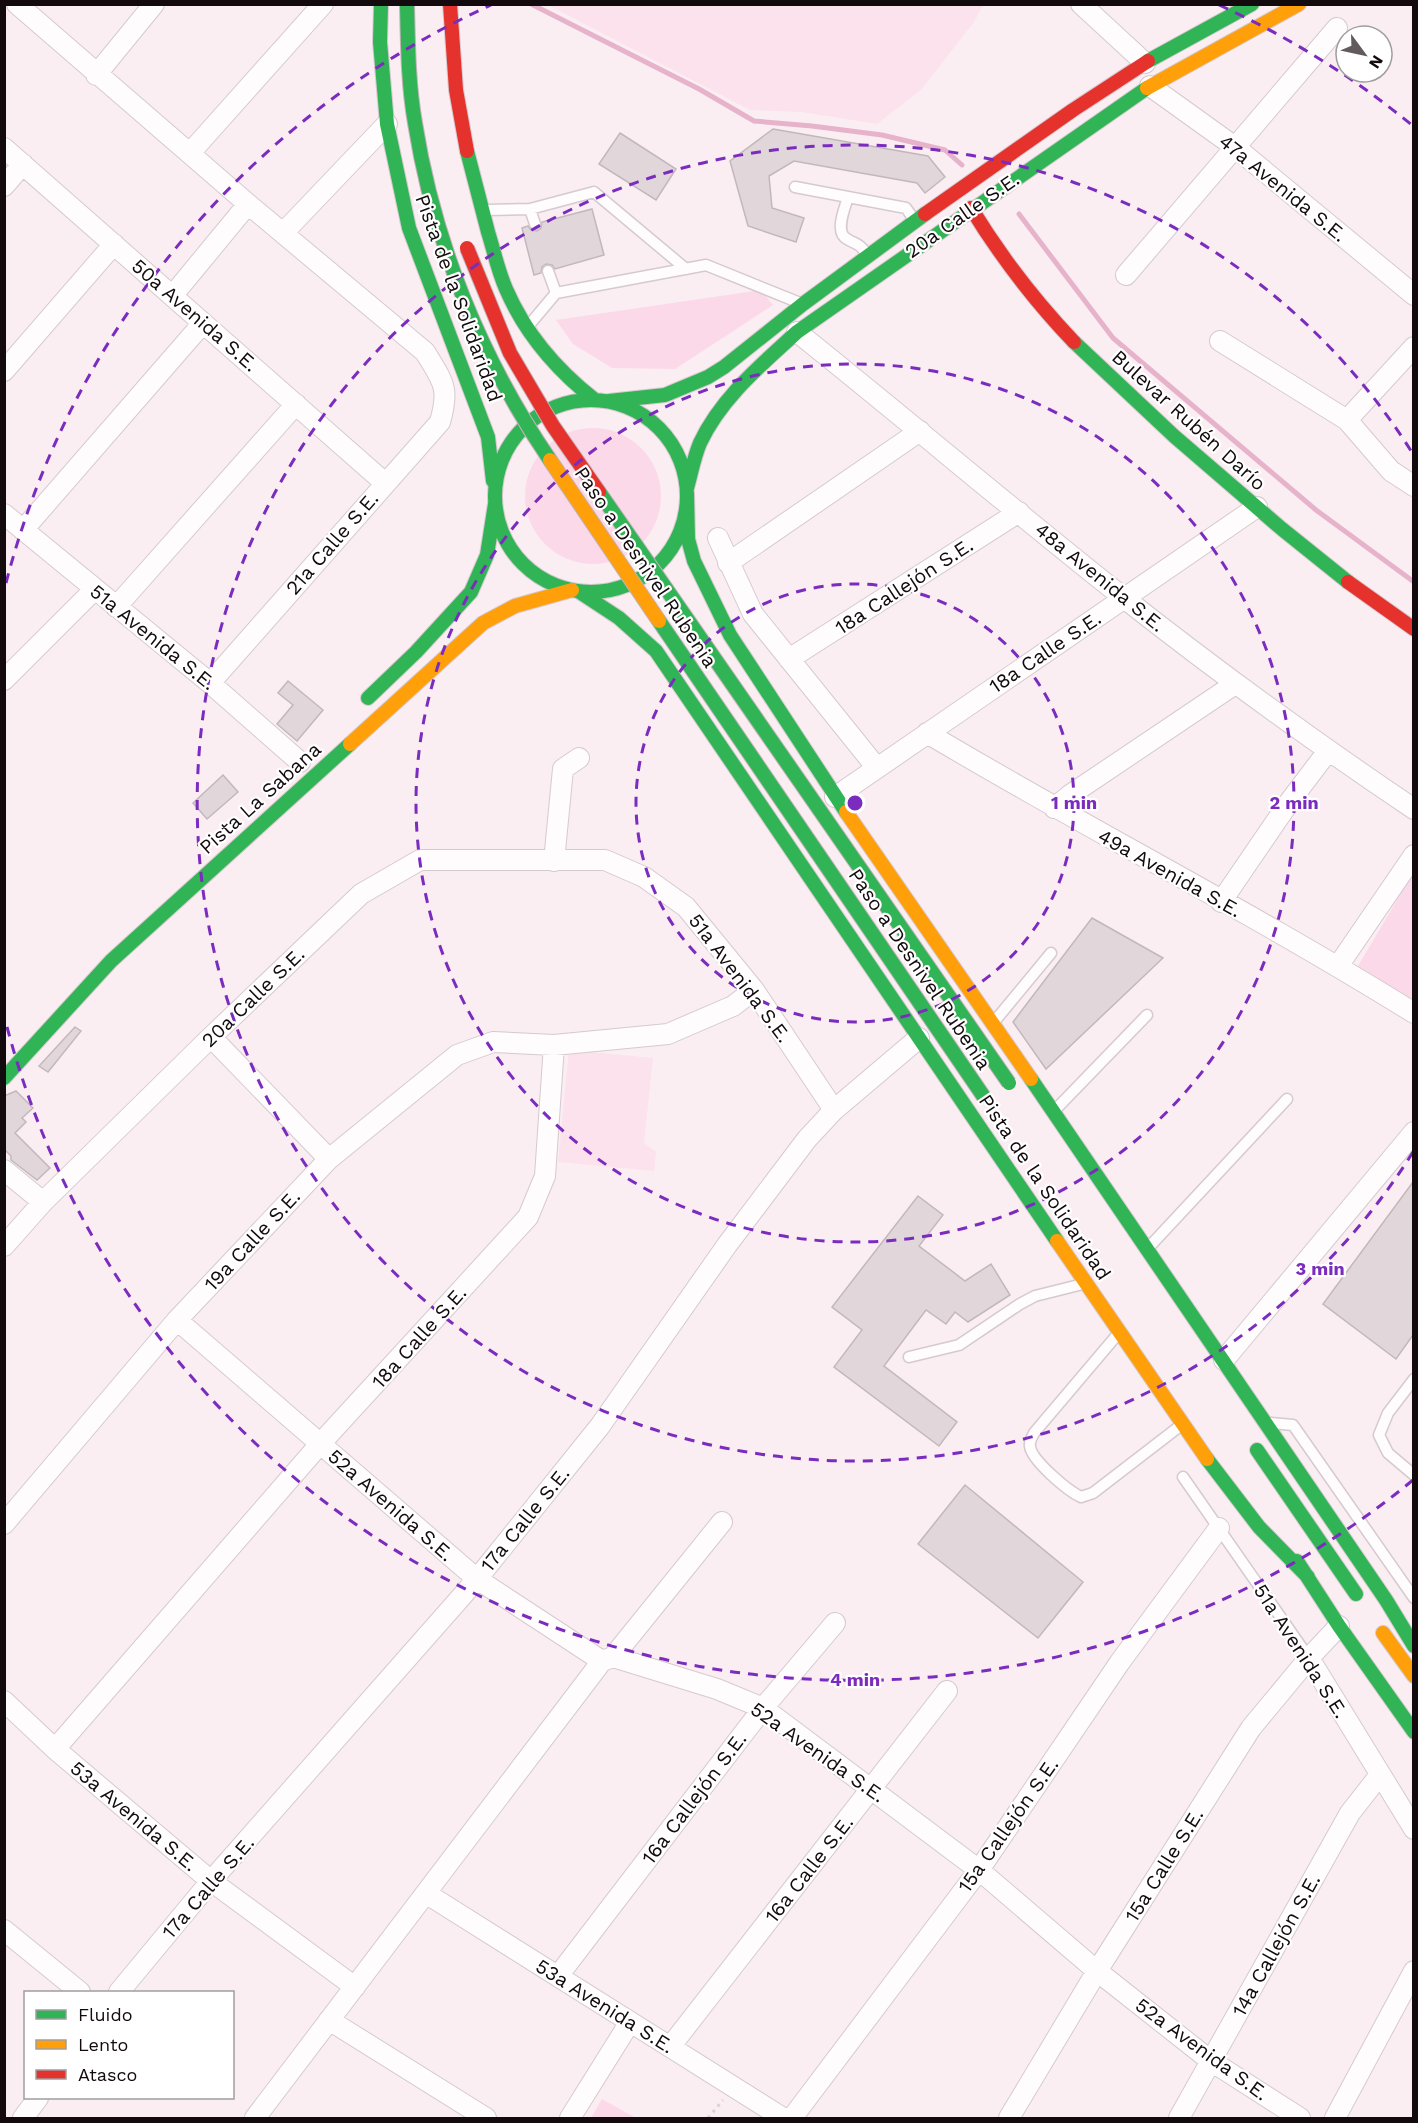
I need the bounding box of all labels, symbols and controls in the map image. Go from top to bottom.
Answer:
north arrow [1334,24,1394,84]
text: N [1365,52,1387,72]
street label: 47a Avenida S.E. [1214,129,1352,247]
street label: 20a Calle S.E. [900,167,1024,263]
street label: Pista de la Solidaridad [410,191,508,405]
street label: 50a Avenida S.E. [127,254,263,376]
street label: Bulevar Rubén Darío [1107,345,1271,495]
street label: Paso a Desnivel Rubenia [570,462,722,672]
street label: 21a Calle S.E. [281,486,383,600]
street label: 48a Avenida S.E. [1030,517,1170,637]
street label: 18a Callejón S.E. [831,533,977,639]
street label: 51a Avenida S.E. [85,579,221,695]
street label: 18a Calle S.E. [985,606,1105,698]
street label: Pista La Sabana [194,737,326,859]
text: 1 min [1051,792,1097,813]
text: 2 min [1269,792,1319,813]
centre of rings [845,793,865,813]
street label: 49a Avenida S.E. [1094,824,1246,922]
street label: Paso a Desnivel Rubenia [844,864,996,1074]
street label: 51a Avenida S.E. [684,909,796,1047]
street label: 20a Calle S.E. [197,942,309,1052]
street label: Pista de la Solidaridad [974,1090,1116,1284]
street label: 19a Calle S.E. [199,1184,305,1296]
text: 3 min [1295,1258,1345,1279]
street label: 18a Calle S.E. [367,1281,471,1393]
street label: 52a Avenida S.E. [323,1444,459,1566]
street label: 17a Calle S.E. [475,1462,575,1576]
street label: 51a Avenida S.E. [1249,1579,1353,1723]
text: 4 min [830,1669,880,1690]
street label: 52a Avenida S.E. [746,1697,890,1807]
street label: 16a Callejón S.E. [637,1727,751,1869]
street label: 15a Callejón S.E. [953,1753,1063,1897]
street label: 53a Avenida S.E. [65,1756,203,1876]
street label: 15a Calle S.E. [1120,1804,1208,1926]
street label: 16a Calle S.E. [760,1811,858,1927]
street label: 17a Calle S.E. [157,1831,259,1943]
street label: 14a Callejón S.E. [1227,1870,1325,2020]
street label: 53a Avenida S.E. [531,1954,679,2058]
legend [24,1991,234,2099]
street label: 52a Avenida S.E. [1131,1993,1273,2105]
text: Fluido [78,2004,132,2025]
text: Lento [78,2034,128,2055]
text: Atasco [78,2064,137,2085]

